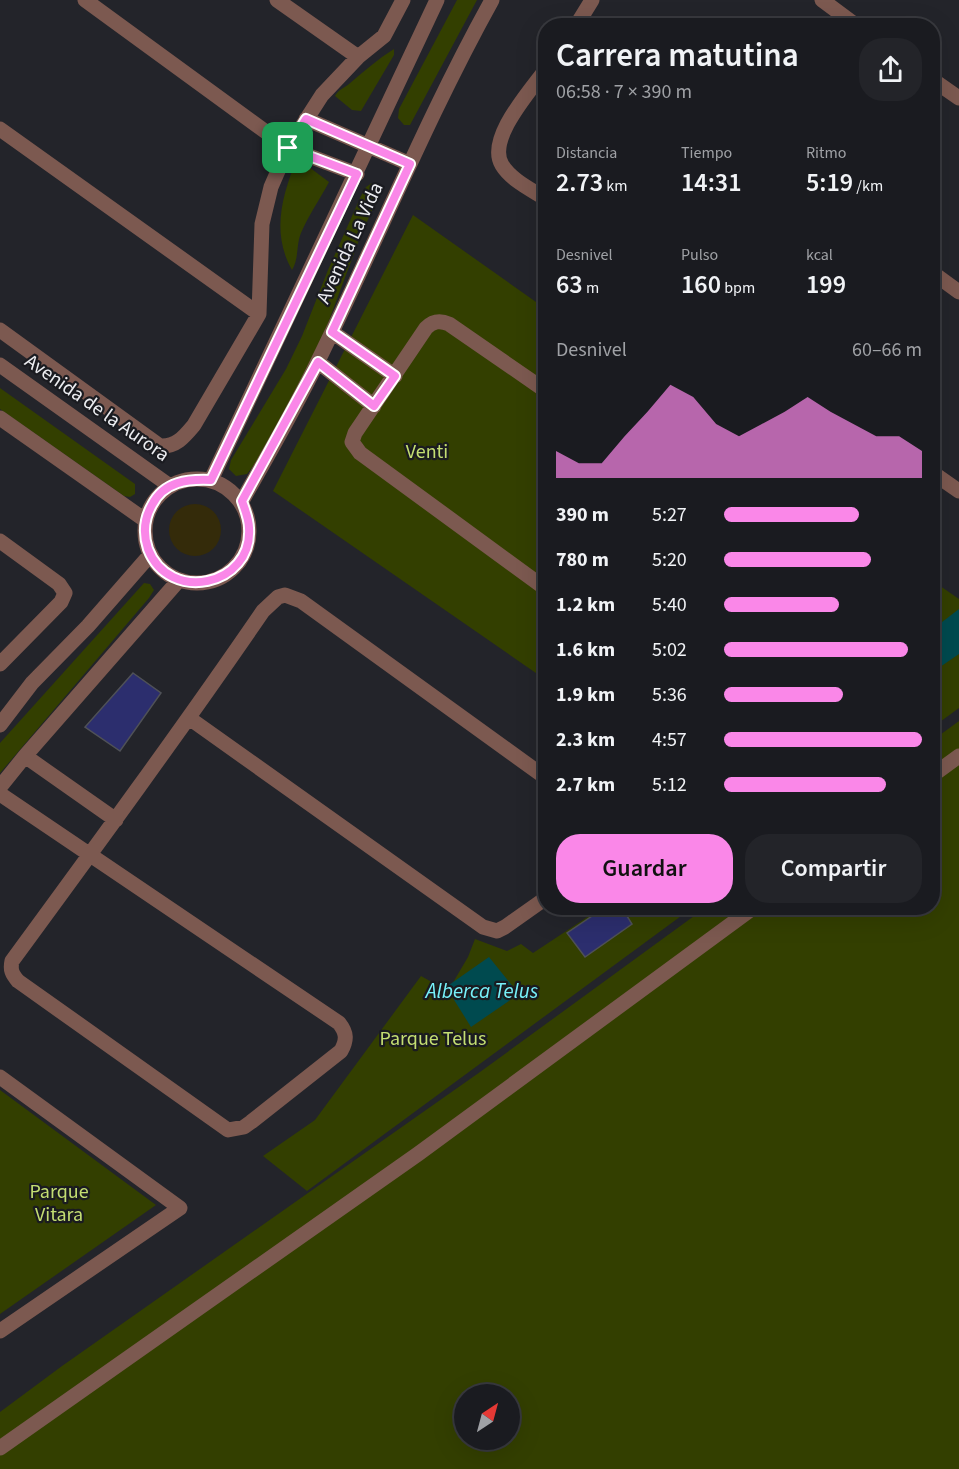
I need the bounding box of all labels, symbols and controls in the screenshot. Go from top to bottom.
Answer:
text: Carrera matutina [556,32,799,79]
button: share [859,38,922,101]
text: 06:58 · 7 × 390 m [556,78,692,106]
pin [262,122,313,173]
icon: arrive [271,131,304,164]
text: Distancia [556,142,617,164]
text: Tiempo [681,142,732,164]
text: Ritmo [806,142,846,164]
text: 2.73 [556,164,603,201]
text: 14:31 [681,164,742,201]
text: 5:19 [806,164,853,201]
text: km [603,175,628,197]
text: /km [853,175,883,197]
street label: Avenida La Vida [310,178,390,308]
text: Desnivel [556,244,613,266]
text: Pulso [681,244,718,266]
text: kcal [806,244,833,266]
text: 63 [556,266,583,303]
text: 160 [681,266,721,303]
text: 199 [806,266,846,303]
text: m [583,277,599,299]
text: bpm [721,277,755,299]
text: Desnivel [556,336,627,364]
text: 60–66 m [852,336,922,364]
street label: Avenida de la Aurora [19,348,175,468]
park label: Venti [406,438,448,466]
text: 390 m [556,501,609,529]
text: 5:27 [652,501,687,529]
text: 780 m [556,546,609,574]
text: 5:20 [652,546,687,574]
text: 1.2 km [556,591,615,619]
text: 5:40 [652,591,687,619]
text: 1.6 km [556,636,615,664]
text: 5:02 [652,636,687,664]
text: 1.9 km [556,681,615,709]
text: 5:36 [652,681,687,709]
text: 2.3 km [556,726,615,754]
text: 4:57 [652,726,687,754]
text: 2.7 km [556,771,615,799]
text: 5:12 [652,771,687,799]
button: Guardar [556,834,733,903]
button: Compartir [745,834,922,903]
water label: Alberca Telus [424,976,538,1006]
park label: Parque Telus [380,1025,486,1053]
park label: Parque Vitara [29,1178,89,1229]
north arrow [454,1384,520,1450]
map controls [454,1384,520,1450]

